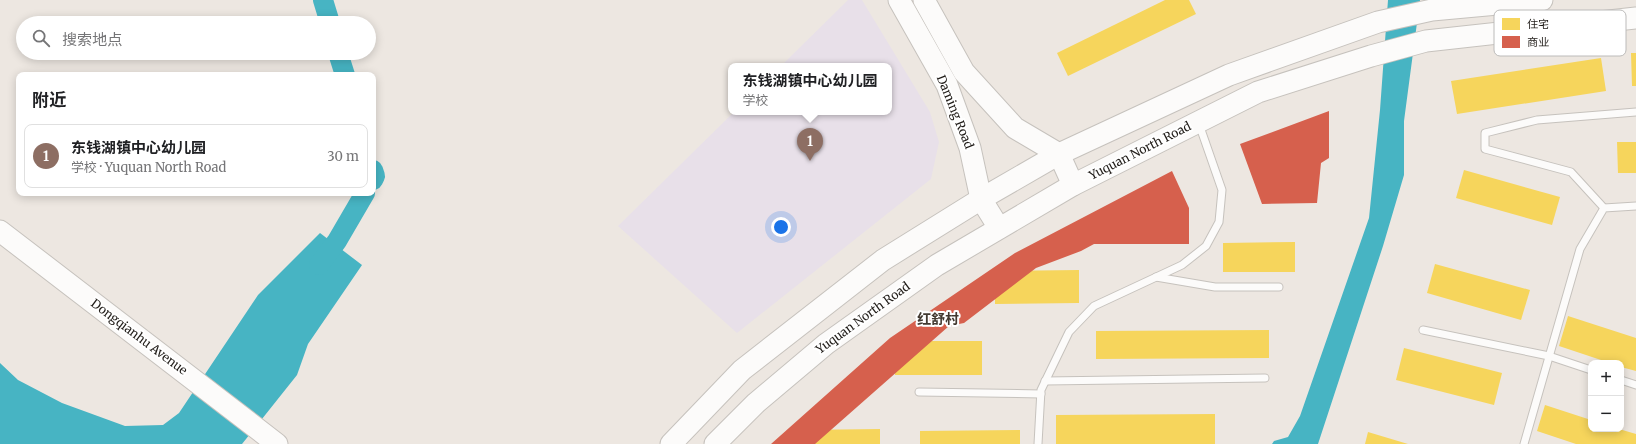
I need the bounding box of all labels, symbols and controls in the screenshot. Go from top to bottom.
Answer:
legend [1494,10,1626,56]
search box [16,16,376,60]
text: 住宅 [1527,17,1549,31]
icon: search [30,27,52,49]
text: 搜索地点 [62,30,122,49]
text: 商业 [1527,35,1549,49]
popup [728,63,892,115]
text: 东钱湖镇中心幼儿园 [742,71,878,90]
street label: Daming Road [934,73,977,151]
text: 附近 [32,89,66,111]
text: 学校 [742,92,769,109]
street label: Yuquan North Road [1085,118,1193,183]
pin: 1 [797,128,823,161]
text: 东钱湖镇中心幼儿园 [71,138,206,157]
text: 1 [43,148,49,165]
text: 30 m [327,148,359,165]
text: 学校 · Yuquan North Road [71,159,226,176]
your location [771,217,791,237]
street label: Yuquan North Road [812,278,913,357]
street label: Dongqianhu Avenue [88,296,190,378]
district label: 红舒村 [917,310,959,328]
map controls [1588,360,1624,432]
button: + [1588,360,1624,396]
button: − [1588,396,1624,432]

